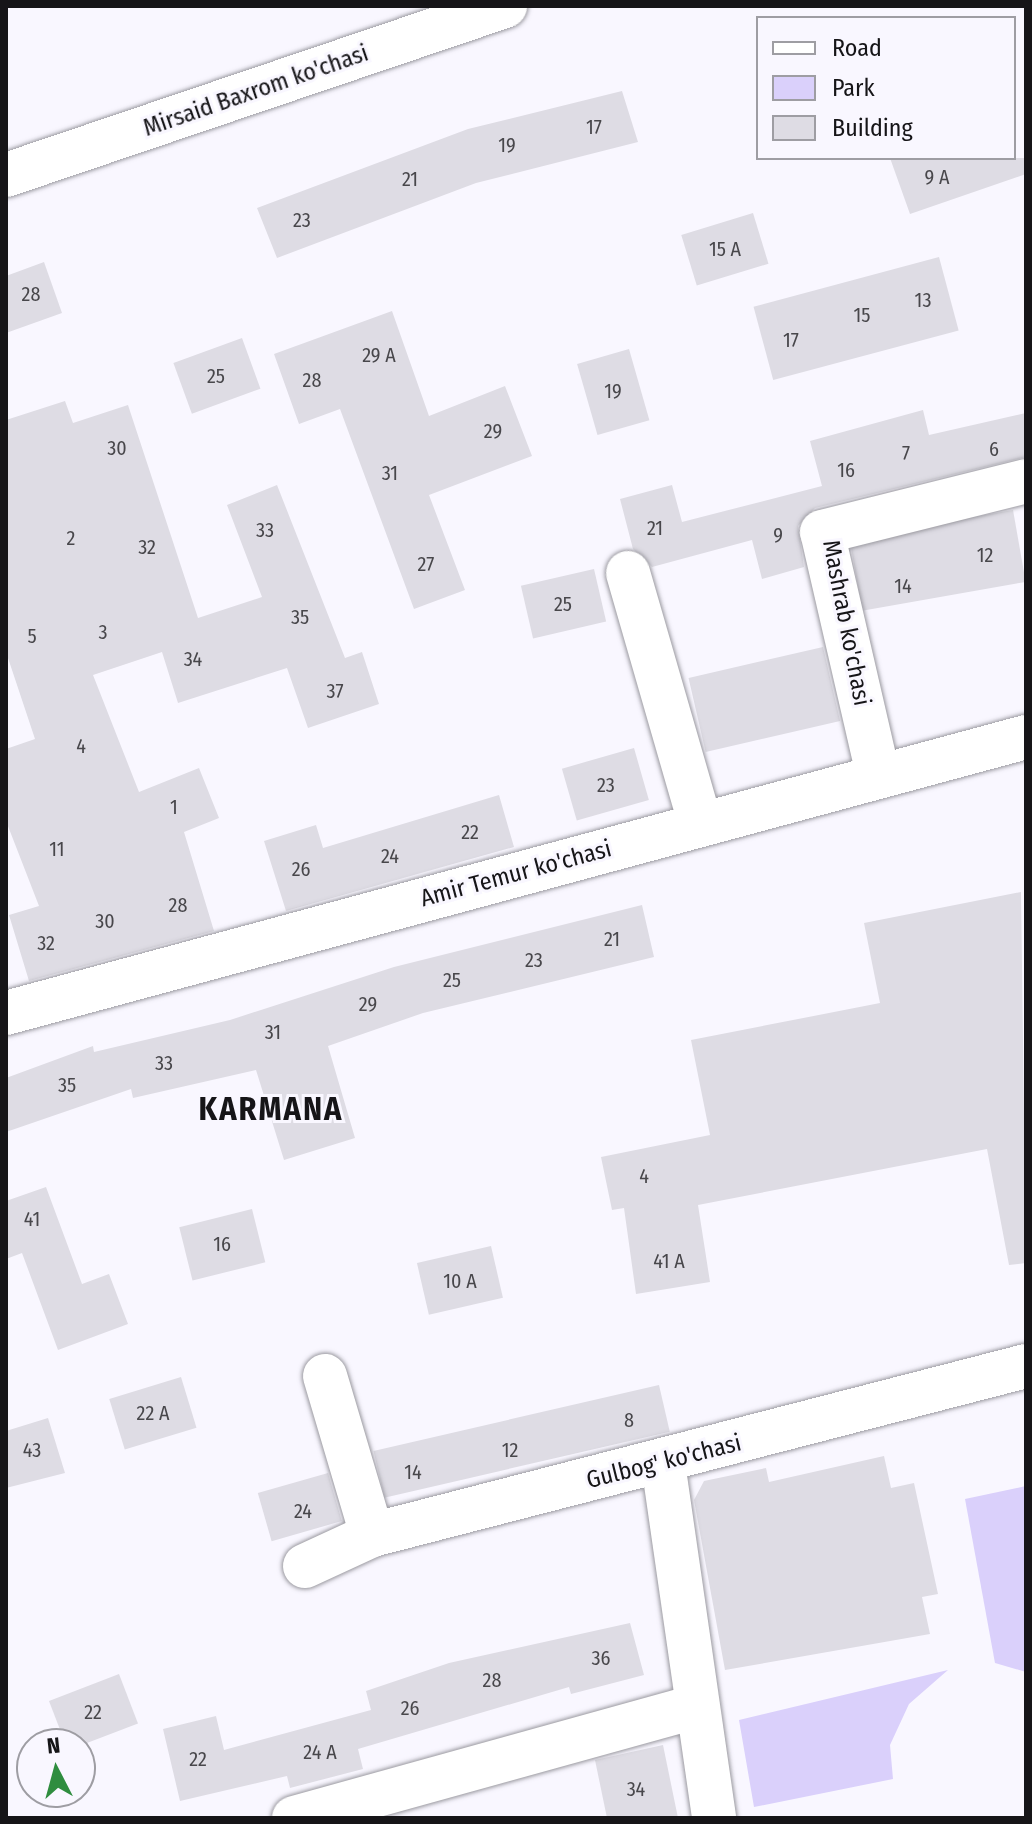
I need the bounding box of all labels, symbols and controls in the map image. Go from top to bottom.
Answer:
legend [756,16,1016,160]
text: Road [832,34,882,62]
street label: Mirsaid Baxrom ko'chasi [140,39,372,143]
text: Park [832,74,875,102]
text: Building [832,114,913,142]
house number: 17 [586,115,602,139]
house number: 19 [498,133,516,157]
house number: 9 А [925,165,949,189]
house number: 21 [402,167,418,191]
house number: 23 [293,208,311,232]
house number: 15 А [709,237,741,261]
house number: 28 [22,282,40,306]
house number: 13 [915,288,931,312]
house number: 15 [854,303,870,327]
house number: 17 [783,328,799,352]
house number: 29 А [362,343,396,367]
house number: 25 [207,364,225,388]
house number: 28 [303,368,321,392]
house number: 19 [604,379,622,403]
house number: 29 [484,419,502,443]
house number: 30 [107,436,127,460]
house number: 6 [989,437,999,461]
house number: 7 [902,441,910,465]
house number: 16 [837,458,855,482]
house number: 31 [382,461,398,485]
house number: 21 [647,516,663,540]
house number: 33 [256,518,274,542]
house number: 9 [773,523,783,547]
house number: 2 [67,526,75,550]
house number: 32 [138,535,156,559]
street label: Mashrab ko'chasi [816,538,876,708]
house number: 12 [977,543,993,567]
house number: 27 [418,552,434,576]
house number: 14 [894,574,912,598]
house number: 25 [554,592,572,616]
house number: 35 [291,605,309,629]
house number: 3 [98,620,108,644]
house number: 5 [27,624,37,648]
house number: 34 [184,647,202,671]
house number: 37 [326,679,344,703]
house number: 4 [76,734,86,758]
house number: 23 [597,773,615,797]
house number: 1 [170,795,178,819]
house number: 22 [461,820,479,844]
street label: Amir Temur ko'chasi [417,835,615,913]
house number: 11 [49,837,65,861]
house number: 24 [381,844,399,868]
house number: 26 [292,857,310,881]
house number: 28 [169,893,187,917]
house number: 30 [95,909,115,933]
house number: 21 [604,927,620,951]
house number: 32 [37,931,55,955]
house number: 23 [525,948,543,972]
house number: 25 [443,968,461,992]
house number: 29 [359,992,377,1016]
house number: 31 [265,1020,281,1044]
house number: 33 [155,1051,173,1075]
house number: 35 [58,1073,76,1097]
district label: KARMANA [199,1090,343,1128]
house number: 4 [639,1164,649,1188]
house number: 41 [24,1207,40,1231]
house number: 16 [213,1232,231,1256]
house number: 41 А [653,1249,685,1273]
house number: 10 А [443,1269,477,1293]
house number: 22 А [137,1401,169,1425]
house number: 8 [624,1408,634,1432]
street label: Gulbog' ko'chasi [584,1429,744,1495]
house number: 43 [23,1438,41,1462]
house number: 12 [502,1438,518,1462]
house number: 14 [404,1460,422,1484]
house number: 24 [294,1499,312,1523]
house number: 36 [592,1646,610,1670]
house number: 28 [483,1668,501,1692]
house number: 26 [401,1696,419,1720]
house number: 22 [84,1700,102,1724]
north arrow [16,1728,96,1808]
text: N [46,1732,62,1760]
house number: 24 А [303,1740,337,1764]
house number: 22 [189,1747,207,1771]
house number: 34 [627,1777,645,1801]

